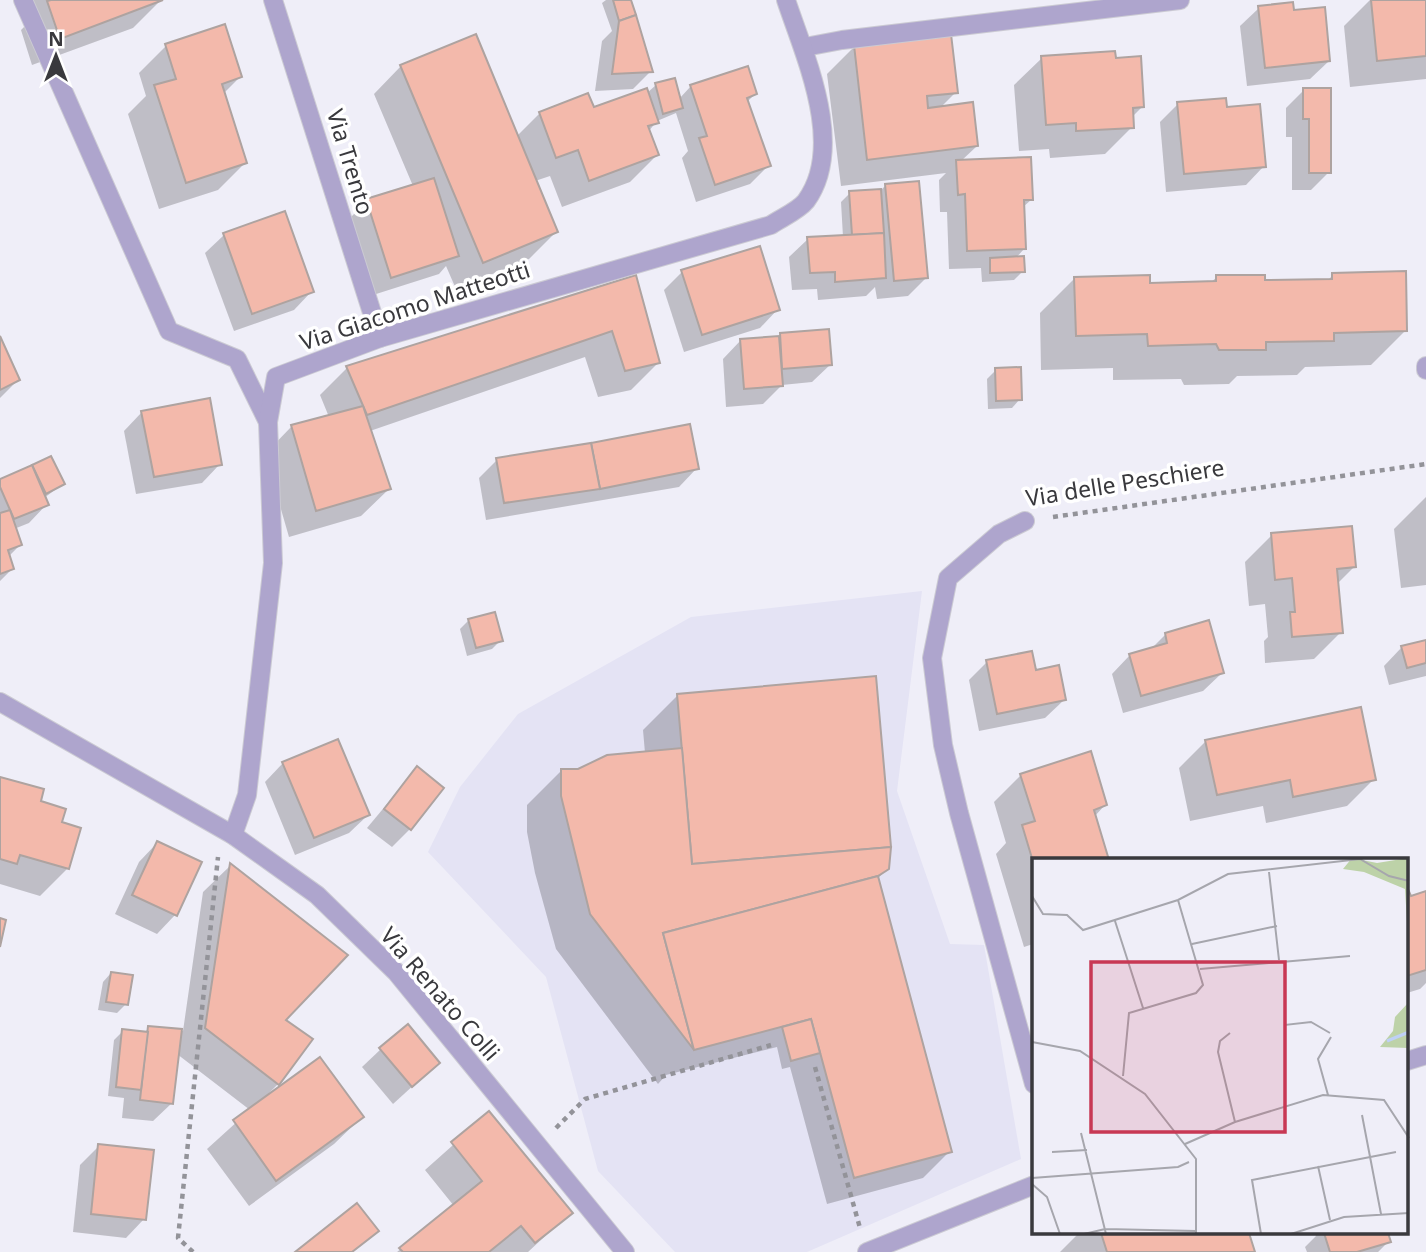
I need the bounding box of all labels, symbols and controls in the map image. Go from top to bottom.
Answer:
north arrow [21,21,91,91]
text: N [48,26,64,52]
street label: Via Trento [320,105,382,218]
street label: Via Giacomo Matteotti [295,253,534,357]
street label: Via delle Peschiere [1023,451,1226,514]
inset map [1032,858,1408,1234]
street label: Via Renato Colli [374,920,508,1067]

